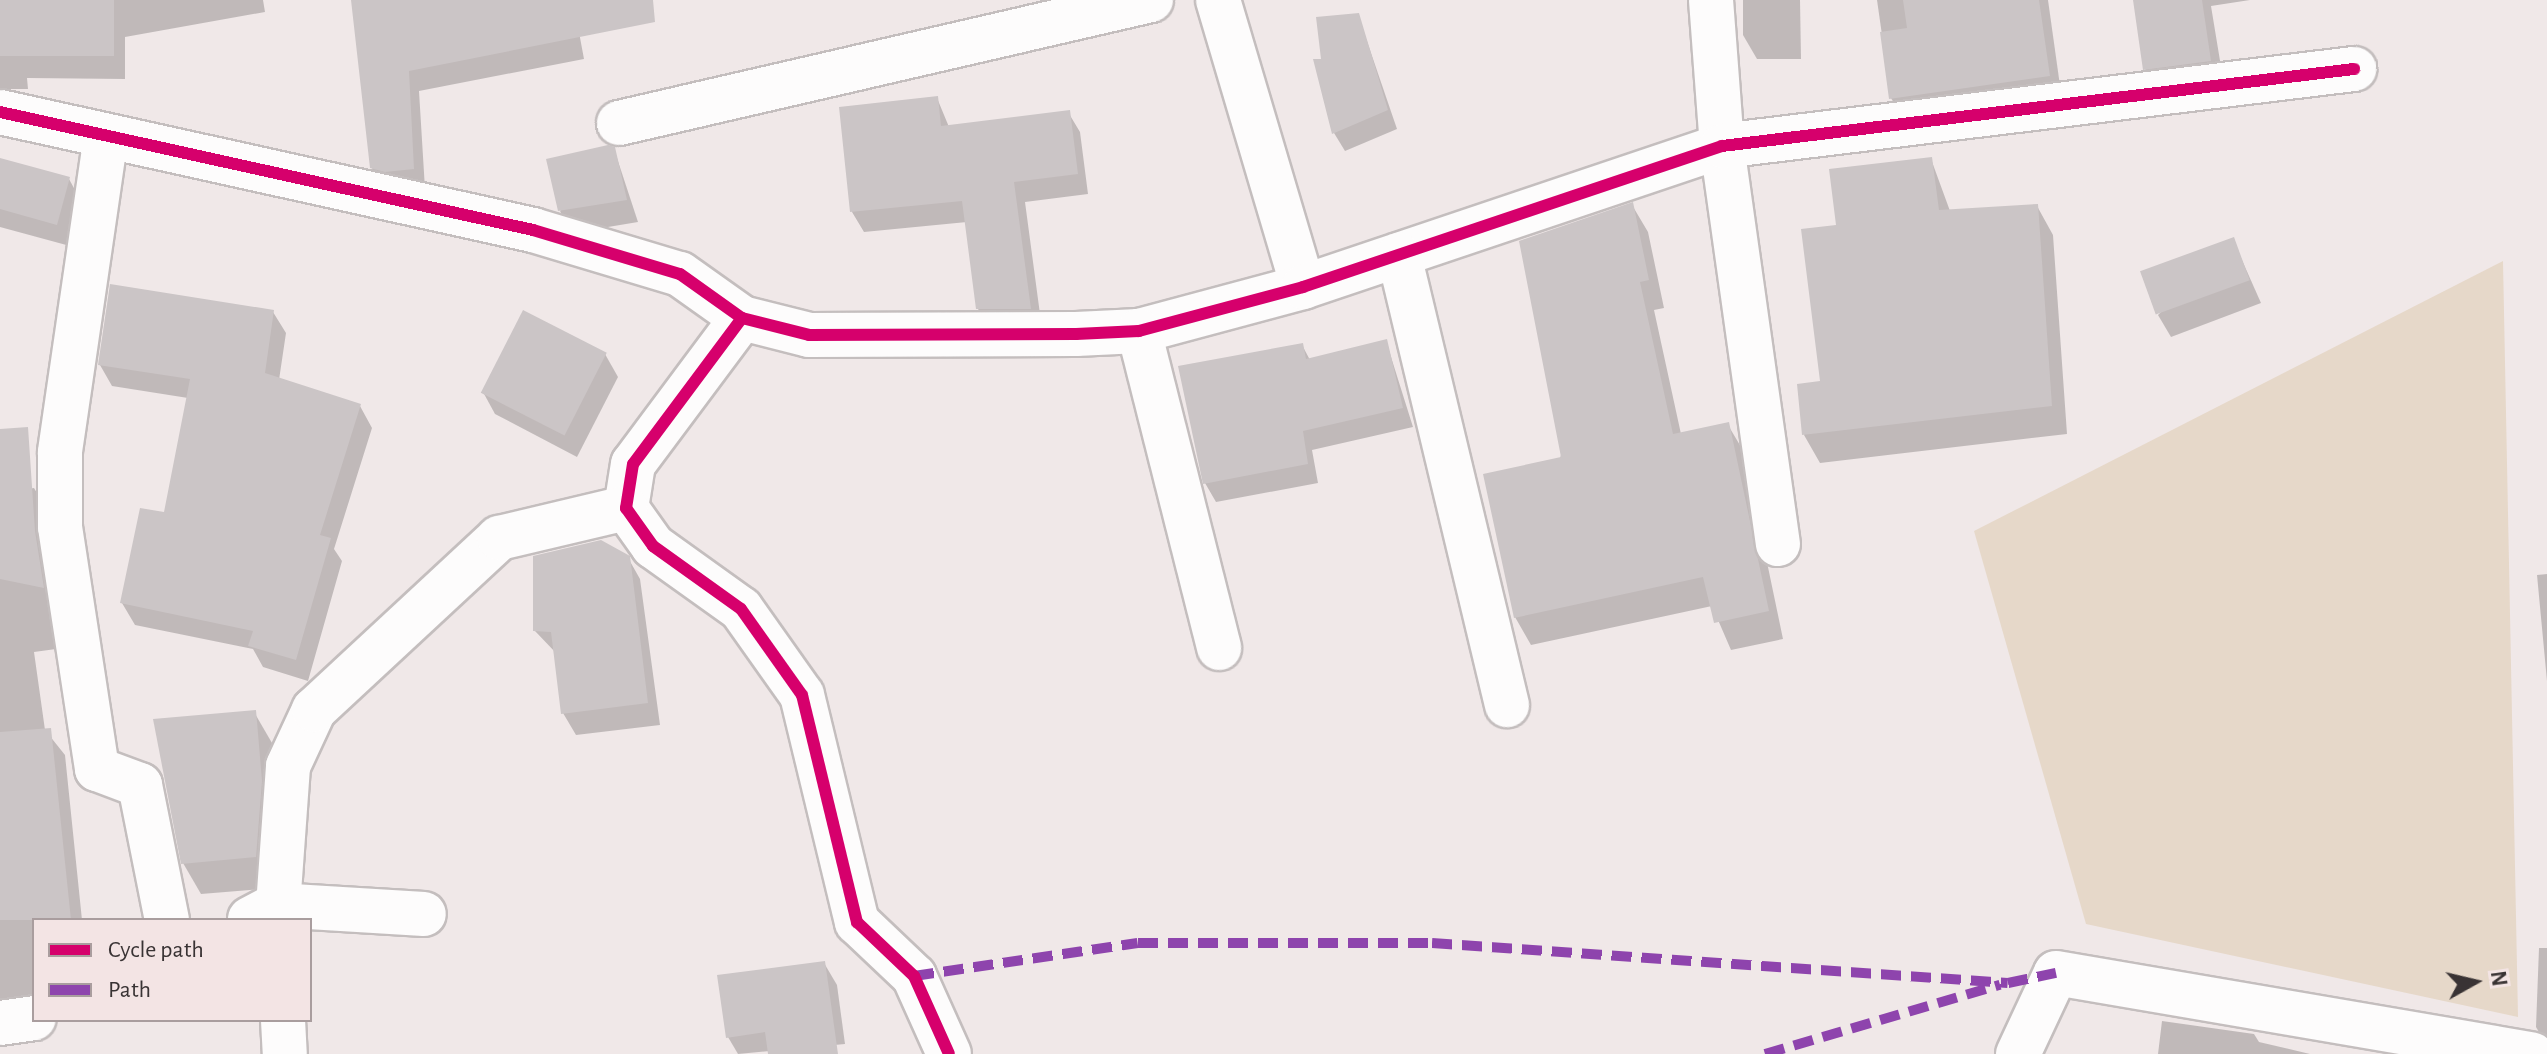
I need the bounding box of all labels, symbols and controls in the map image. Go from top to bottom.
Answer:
legend [32,918,312,1022]
text: Cycle path [108,938,204,962]
north arrow [2435,942,2515,1022]
text: N [2487,970,2511,988]
text: Path [108,978,151,1002]

